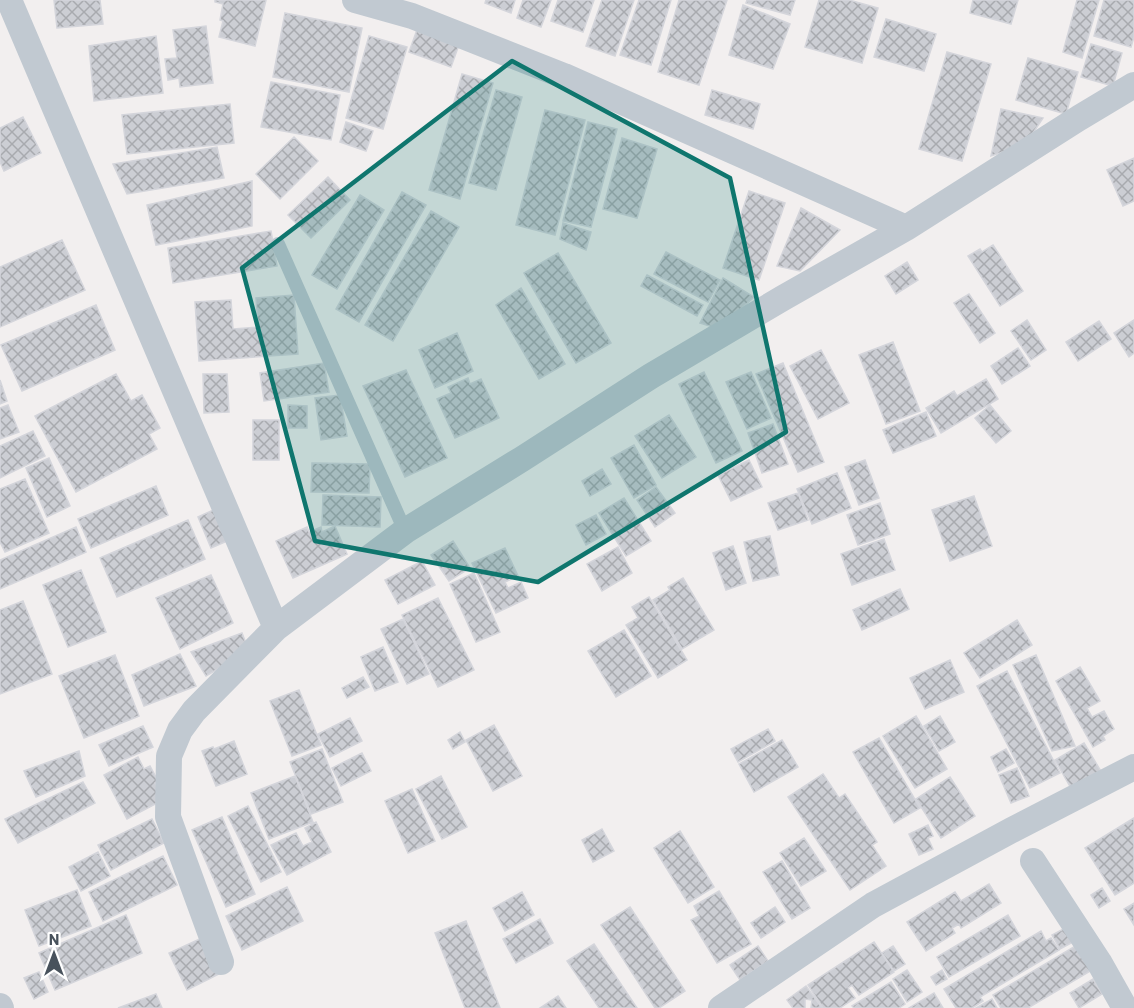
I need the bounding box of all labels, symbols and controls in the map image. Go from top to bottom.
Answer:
north arrow [24,924,84,984]
text: N [49,929,59,948]

